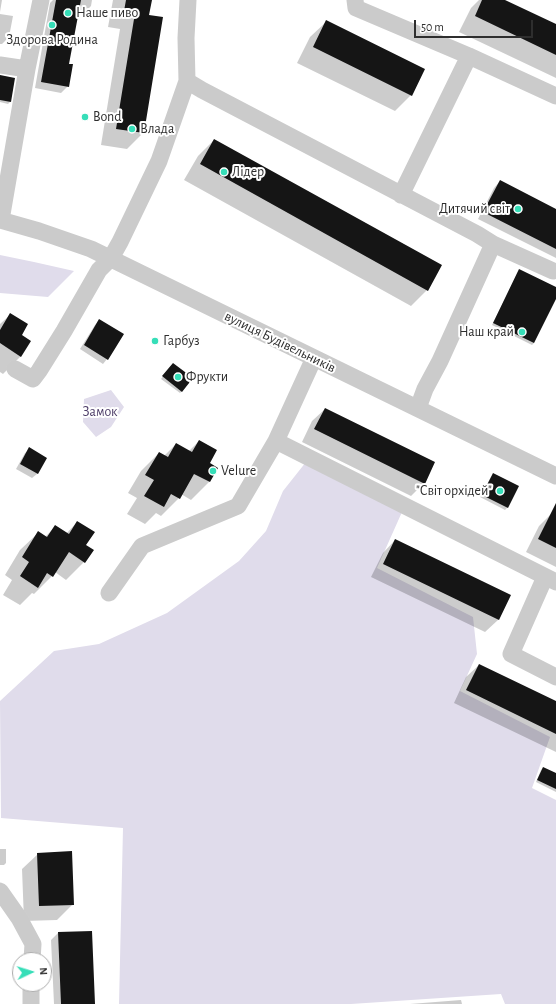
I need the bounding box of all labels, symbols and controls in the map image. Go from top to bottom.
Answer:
place label: Наше пиво [76,5,138,21]
marker: Наше пиво [63,8,73,18]
scale bar [416,12,535,38]
marker: Здорова Родина [47,20,57,30]
text: 50 m [421,21,444,33]
place label: Здорова Родина [6,32,98,48]
place label: Bond [93,109,122,125]
marker: Bond [80,112,90,122]
place label: Влада [140,121,174,137]
marker: Влада [127,124,137,134]
place label: Лідер [232,164,264,180]
marker: Лідер [219,167,229,177]
place label: Дитячий світ [439,201,510,217]
marker: Дитячий світ [513,204,523,214]
street label: вулиця Будівельників [222,308,338,376]
place label: Наш край [459,324,514,340]
marker: Наш край [517,327,527,337]
place label: Гарбуз [163,333,200,349]
marker: Гарбуз [150,336,160,346]
place label: Фрукти [186,369,228,385]
marker: Фрукти [173,372,183,382]
park label: Замок [82,404,118,420]
place label: Velure [221,463,256,479]
marker: Velure [208,466,218,476]
place label: "Світ орхідей" [416,483,492,499]
marker: "Світ орхідей" [495,486,505,496]
north arrow [12,952,52,992]
text: N [38,967,49,975]

